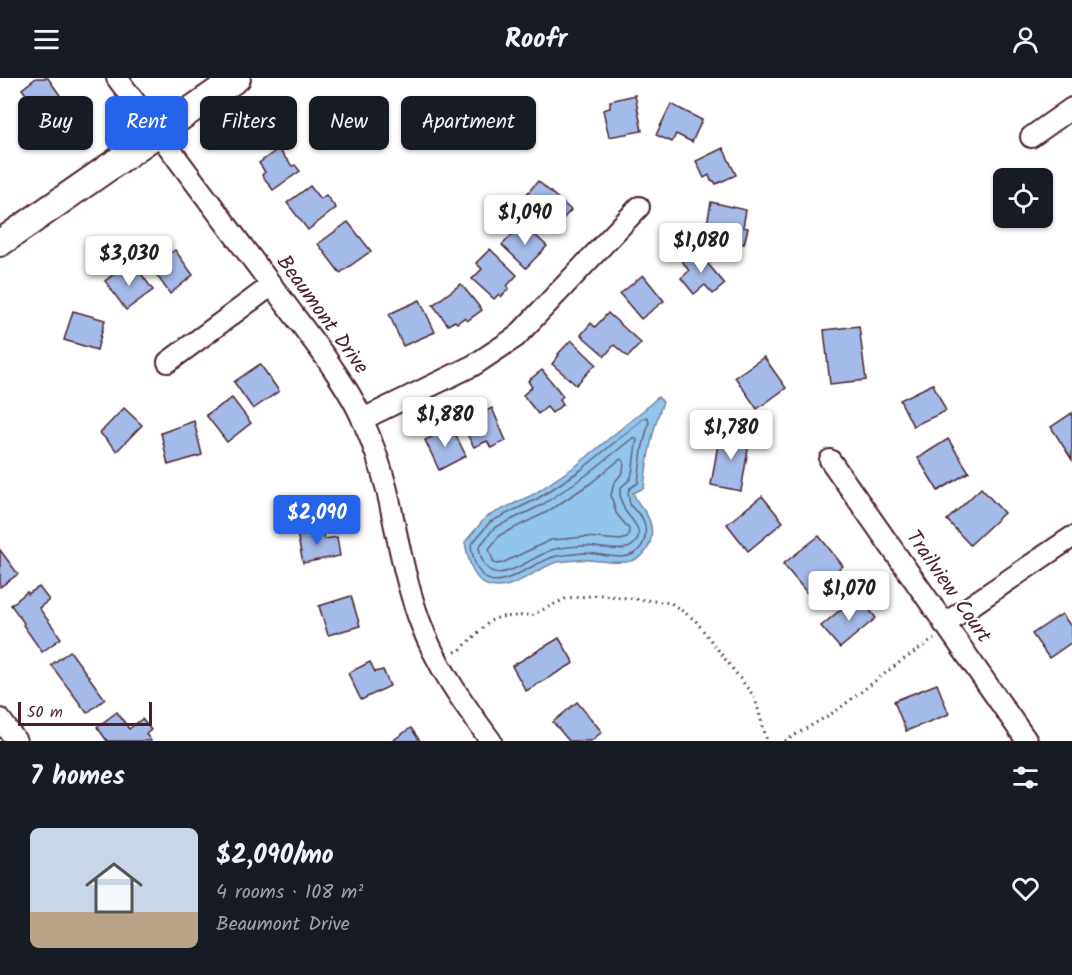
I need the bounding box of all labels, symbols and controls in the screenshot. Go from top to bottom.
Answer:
text: Roofr [505,18,567,61]
icon: menu [30,23,63,56]
icon: person [1009,23,1042,56]
chip: Buy [18,96,93,150]
chip: Rent [105,96,188,150]
chip: Filters [200,96,297,150]
chip: New [309,96,389,150]
chip: Apartment [401,96,536,150]
map controls [993,168,1053,228]
button: locate [993,168,1053,228]
pin: $1,090 [476,195,574,246]
text: $1,090 [498,198,552,230]
pin: $1,080 [652,223,750,274]
text: $1,080 [673,226,729,258]
pin: $3,030 [80,236,178,287]
text: $3,030 [99,239,159,271]
street label: Beaumont Drive [267,248,377,382]
pin: $1,880 [396,397,494,448]
text: $1,880 [417,400,473,432]
pin: $1,780 [682,410,780,461]
text: $1,780 [704,413,758,445]
pin: $2,090 [268,495,366,546]
text: $2,090 [287,498,347,530]
street label: Trailview Court [897,524,1000,651]
pin: $1,070 [800,571,898,622]
text: $1,070 [822,574,876,606]
scale bar [18,699,152,726]
text: 50 m [27,700,63,725]
text: 7 homes [30,756,125,798]
icon: filters [1009,761,1042,794]
text: $2,090/mo [216,835,334,877]
icon: home [78,852,150,924]
icon: heart [1009,872,1042,905]
text: 4 rooms · 108 m² [216,877,363,909]
text: Beaumont Drive [216,909,350,941]

